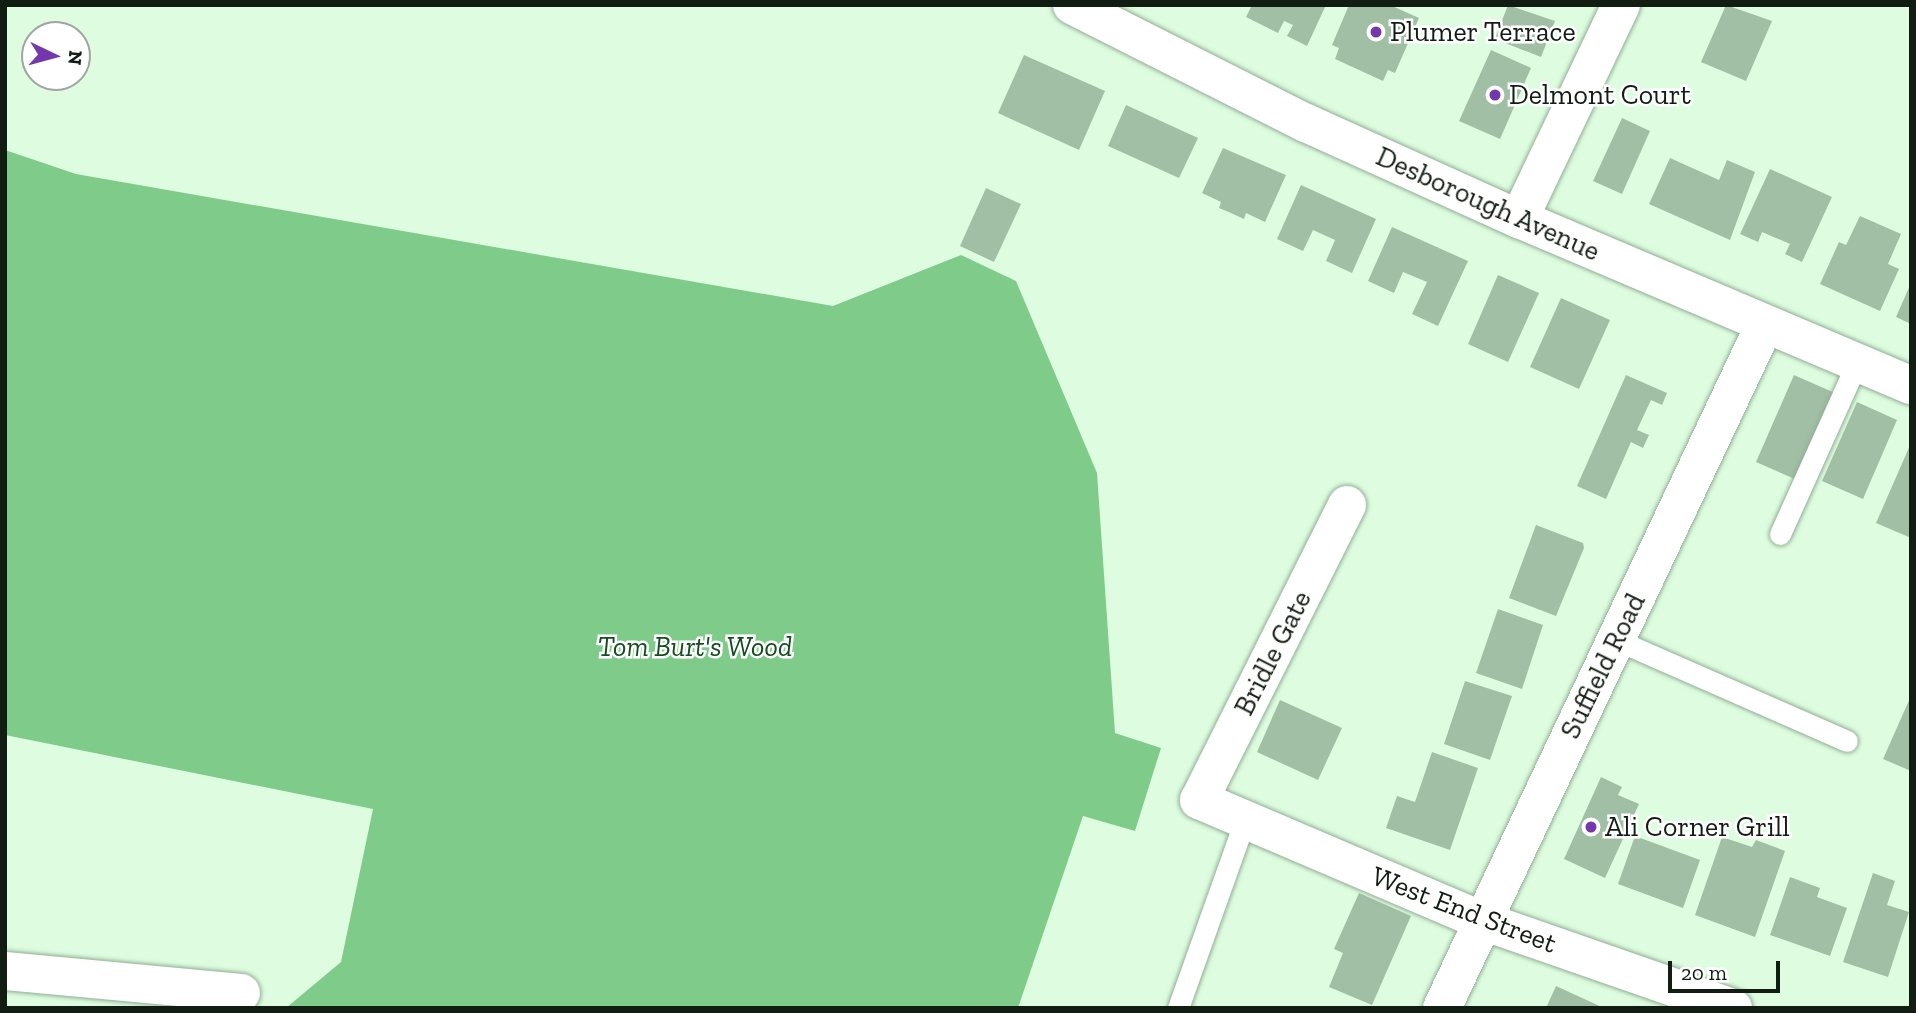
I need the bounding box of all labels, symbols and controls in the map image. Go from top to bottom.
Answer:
place label: Plumer Terrace [1390,15,1577,49]
north arrow [21,21,91,91]
marker: Plumer Terrace [1368,24,1384,40]
text: N [63,49,88,66]
place label: Delmont Court [1509,78,1691,112]
marker: Delmont Court [1487,87,1503,103]
street label: Desborough Avenue [1370,139,1606,269]
street label: Bridle Gate [1227,585,1319,721]
street label: Suffield Road [1553,588,1653,744]
park label: Tom Burt's Wood [597,630,793,664]
place label: Ali Corner Grill [1605,810,1790,844]
marker: Ali Corner Grill [1583,819,1599,835]
street label: West End Street [1367,859,1561,961]
scale bar [1671,946,1783,990]
text: 20 m [1681,960,1727,985]

